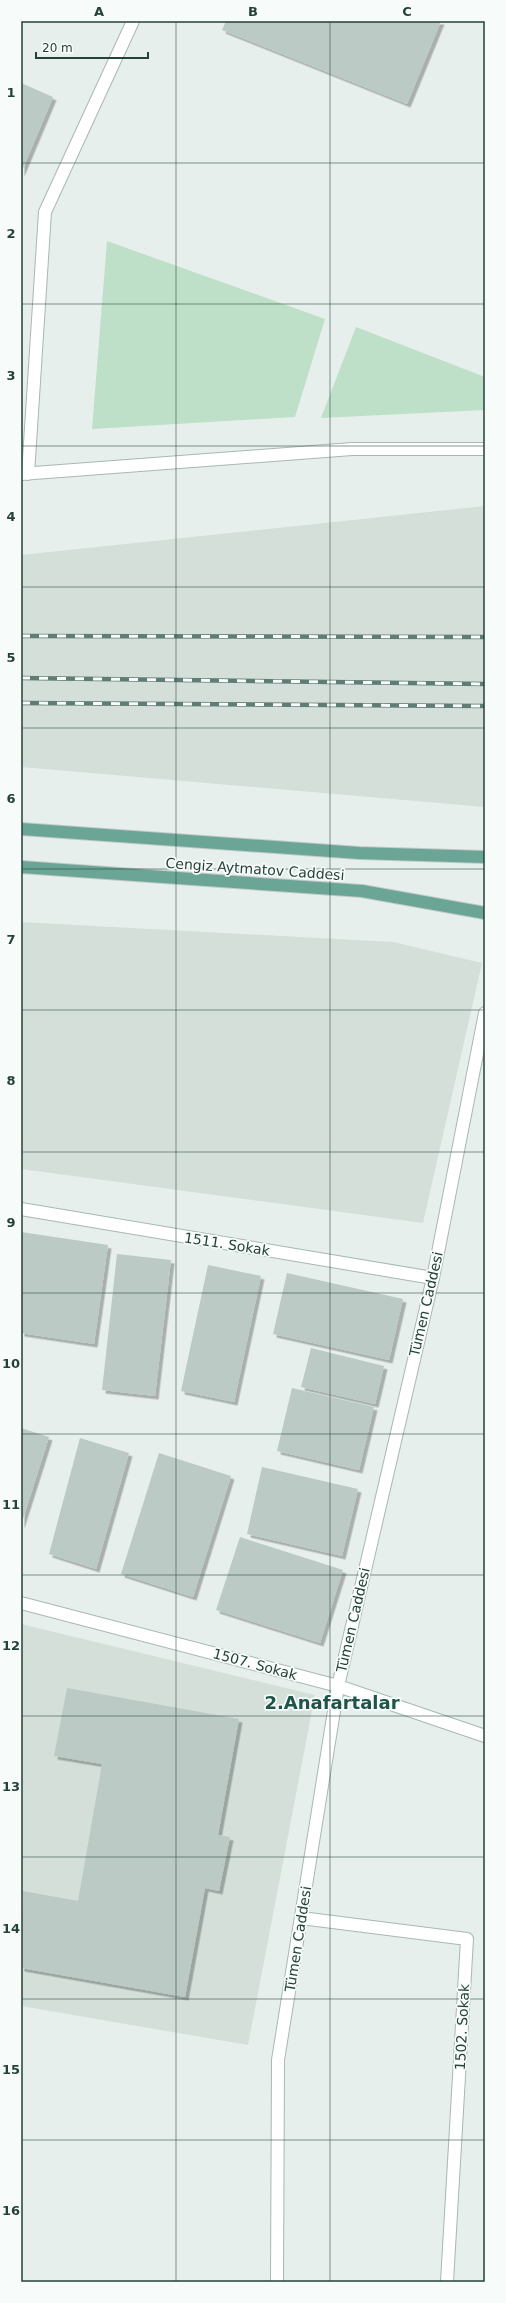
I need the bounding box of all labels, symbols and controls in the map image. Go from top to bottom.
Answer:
text: A [94,4,104,19]
text: B [248,4,258,19]
text: C [402,4,412,19]
scale bar [36,34,148,60]
text: 20 m [42,41,73,55]
text: 1 [6,85,16,100]
text: 2 [6,226,16,241]
text: 3 [6,368,16,383]
text: 4 [6,509,16,524]
text: 5 [6,650,16,665]
text: 6 [6,791,16,806]
street label: Cengiz Aytmatov Caddesi [165,855,345,883]
text: 7 [6,932,16,947]
text: 8 [6,1073,16,1088]
text: 9 [6,1215,16,1230]
street label: 1511. Sokak [183,1229,272,1259]
street label: Tümen Caddesi [406,1250,446,1359]
text: 10 [2,1356,20,1371]
text: 11 [2,1497,20,1512]
street label: Tümen Caddesi [333,1566,373,1675]
text: 12 [2,1638,20,1653]
street label: 1507. Sokak [211,1645,300,1683]
district label: 2.Anafartalar [264,1692,400,1713]
text: 13 [2,1779,20,1794]
street label: Tümen Caddesi [282,1885,314,1994]
text: 14 [2,1921,20,1936]
street label: 1502. Sokak [452,1982,472,2071]
text: 15 [2,2062,20,2077]
text: 16 [2,2203,20,2218]

